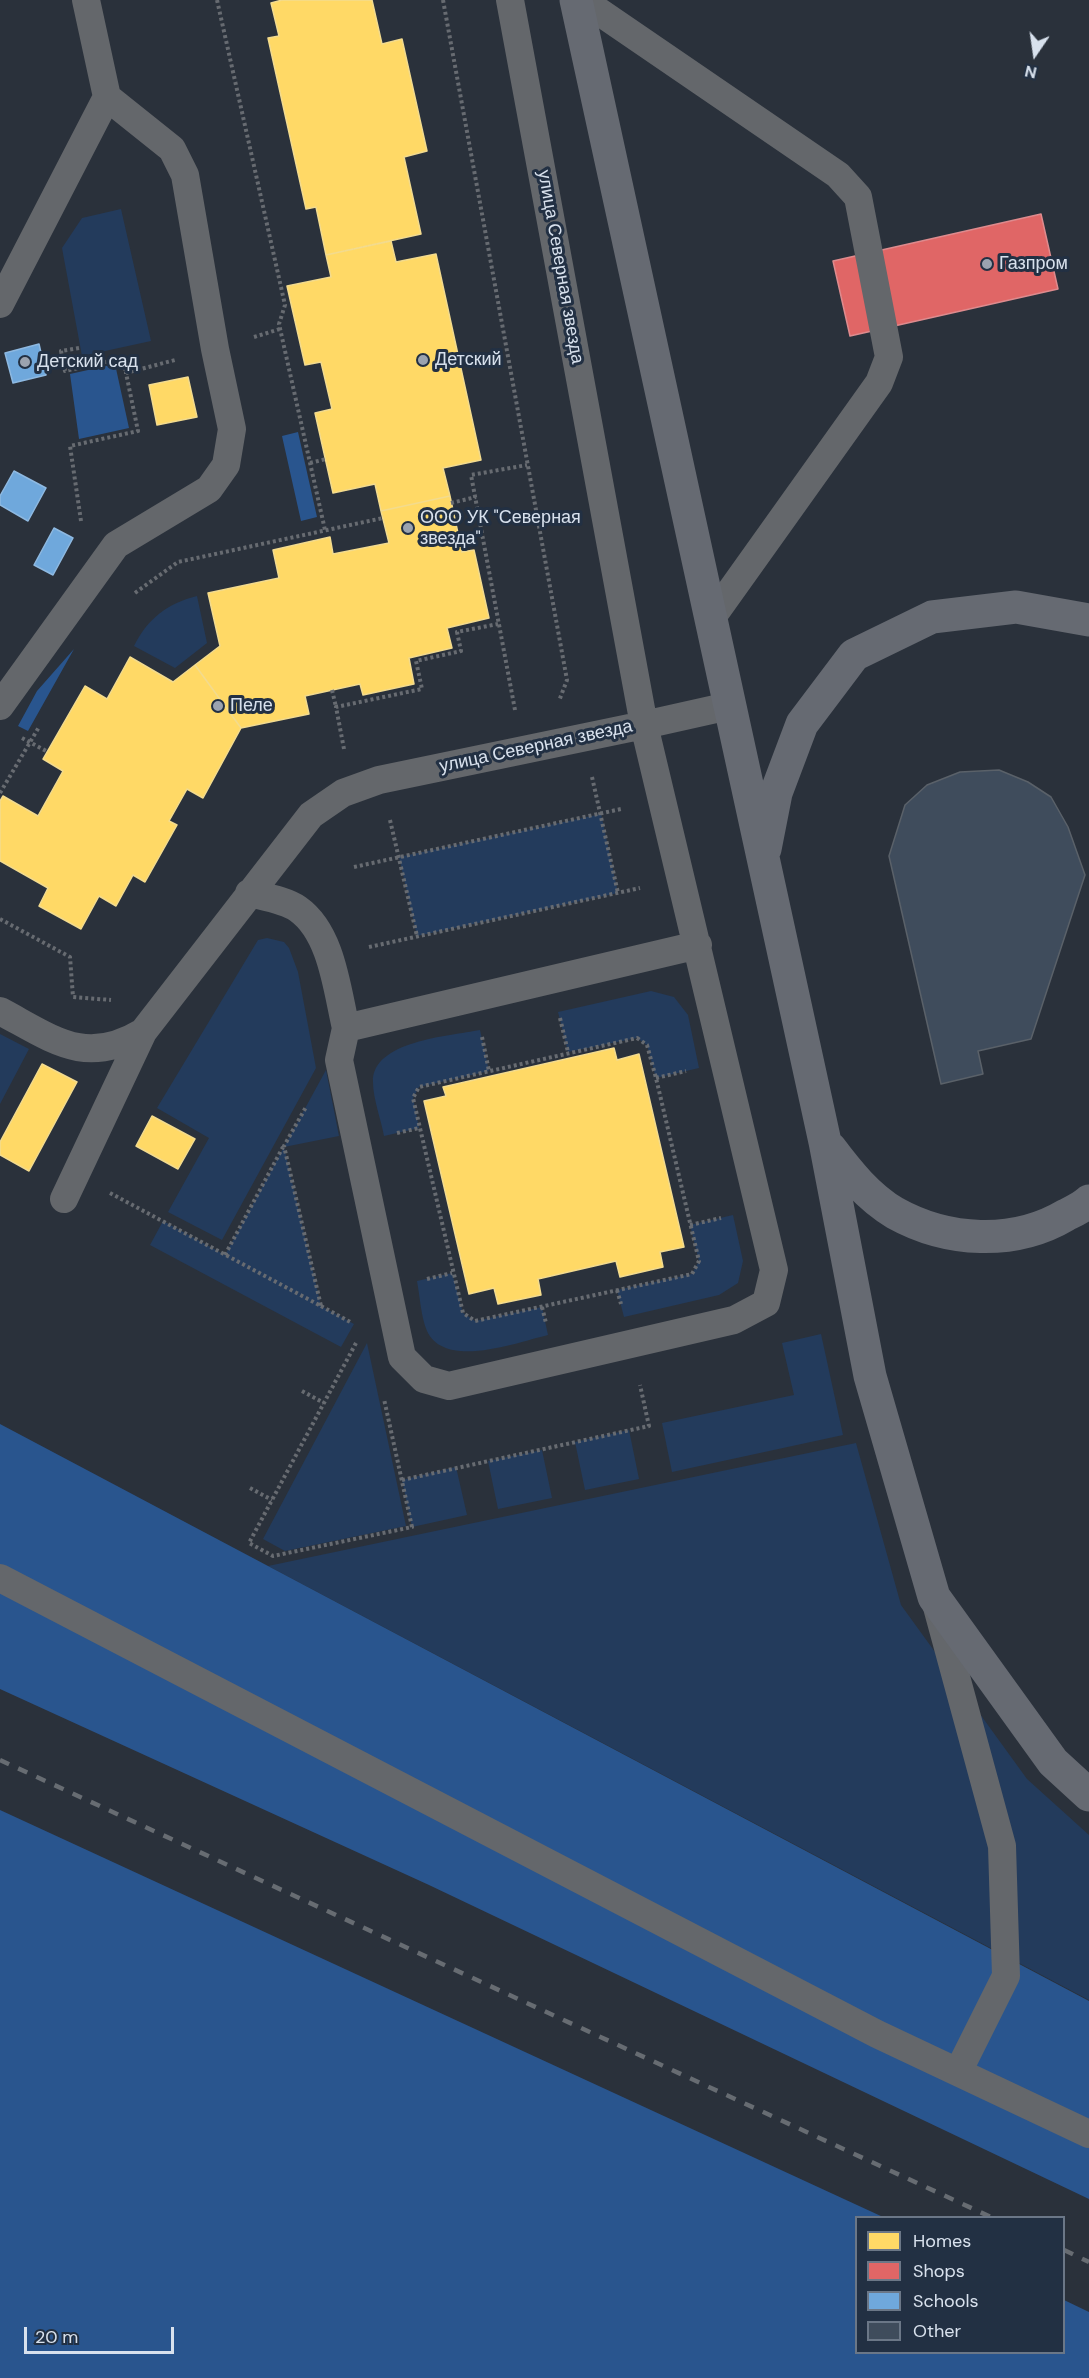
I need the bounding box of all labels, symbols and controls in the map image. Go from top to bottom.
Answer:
north arrow [1005,24,1065,84]
text: N [1023,60,1039,84]
street label: улица Северная звезда [532,168,588,366]
place label: Газпром [999,253,1068,275]
marker: Газпром [980,257,994,271]
place label: Детский [435,349,502,371]
place label: Детский сад [37,351,138,373]
marker: Детский [416,353,430,367]
marker: Детский сад [18,355,32,369]
place label: ООО УК "Северная звезда" [420,507,581,550]
marker: ООО УК "Северная звезда" [401,521,415,535]
place label: Пеле [230,695,273,717]
marker: Пеле [211,699,225,713]
street label: улица Северная звезда [438,716,634,778]
legend [855,2216,1065,2354]
text: Homes [913,2229,971,2253]
text: Shops [913,2259,965,2283]
text: Schools [913,2289,978,2313]
scale bar [27,2315,177,2353]
text: Other [913,2319,961,2343]
text: 20 m [35,2325,78,2349]

